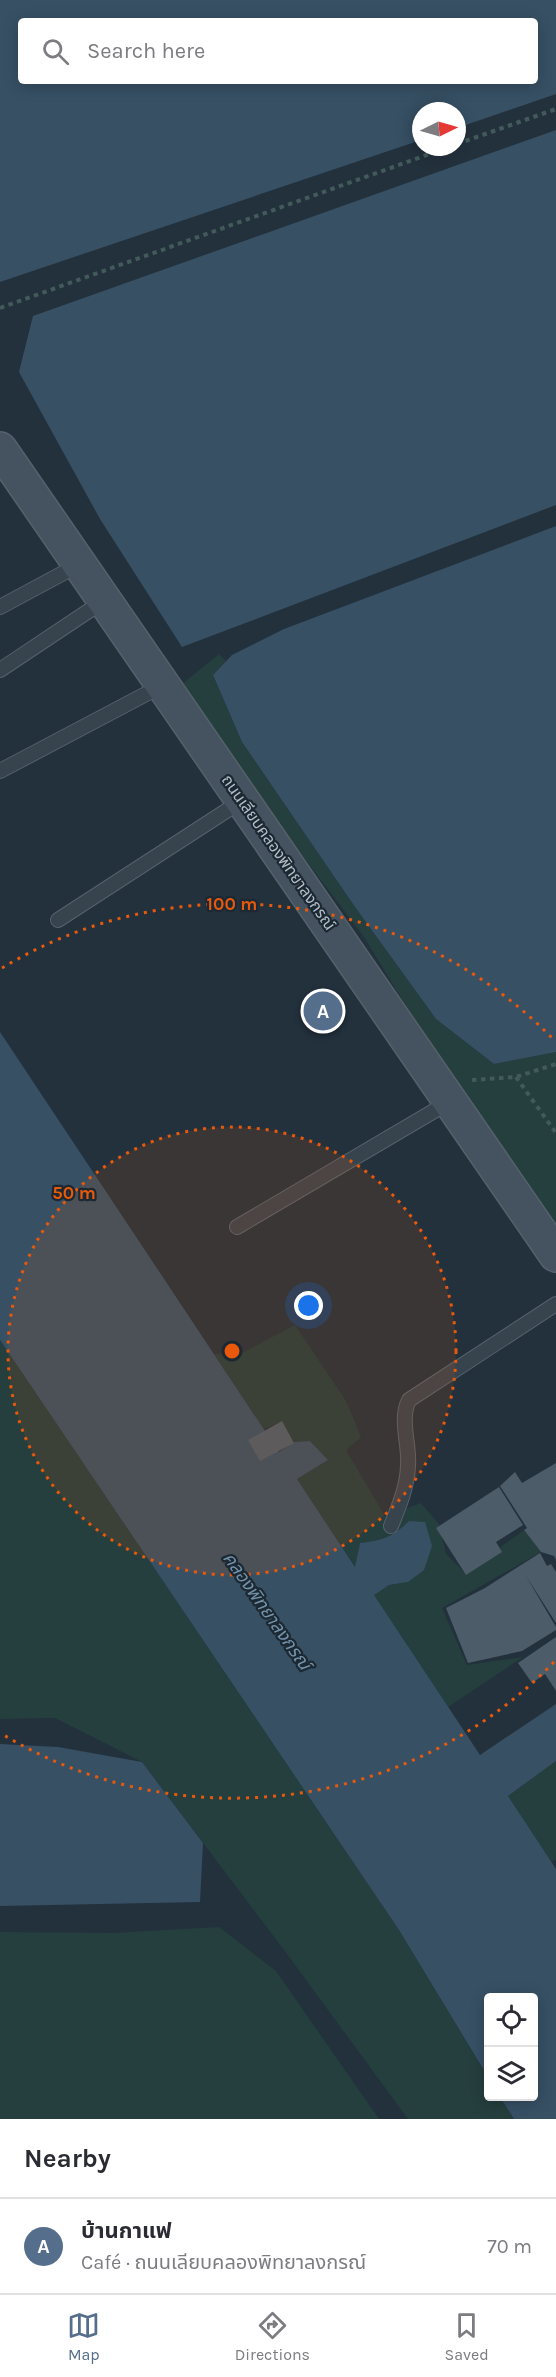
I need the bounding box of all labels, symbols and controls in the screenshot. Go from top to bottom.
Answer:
search box [18,18,538,84]
icon: search [39,35,72,68]
text: Search here [87,38,205,64]
north arrow [412,102,466,156]
street label: ถนนเลียบคลองพิทยาลงกรณ์ [218,771,340,934]
text: 100 m [207,893,257,915]
pin: A [304,988,342,1034]
text: 50 m [52,1182,96,1204]
your location [294,1291,323,1320]
centre of rings [222,1341,242,1361]
water label: คลองพิทยาลงกรณ์ [218,1548,318,1677]
map controls [484,1993,538,2101]
button: locate [484,1993,538,2047]
button: layers [484,2047,538,2101]
text: Nearby [24,2143,111,2174]
text: บ้านกาแฟ [81,2218,172,2244]
text: A [37,2235,50,2258]
text: 70 m [487,2235,532,2258]
text: Café · ถนนเลียบคลองพิทยาลงกรณ์ [81,2251,366,2274]
tab: Map [67,2309,100,2364]
tab: Directions [235,2309,310,2364]
tab: Saved [445,2309,489,2364]

